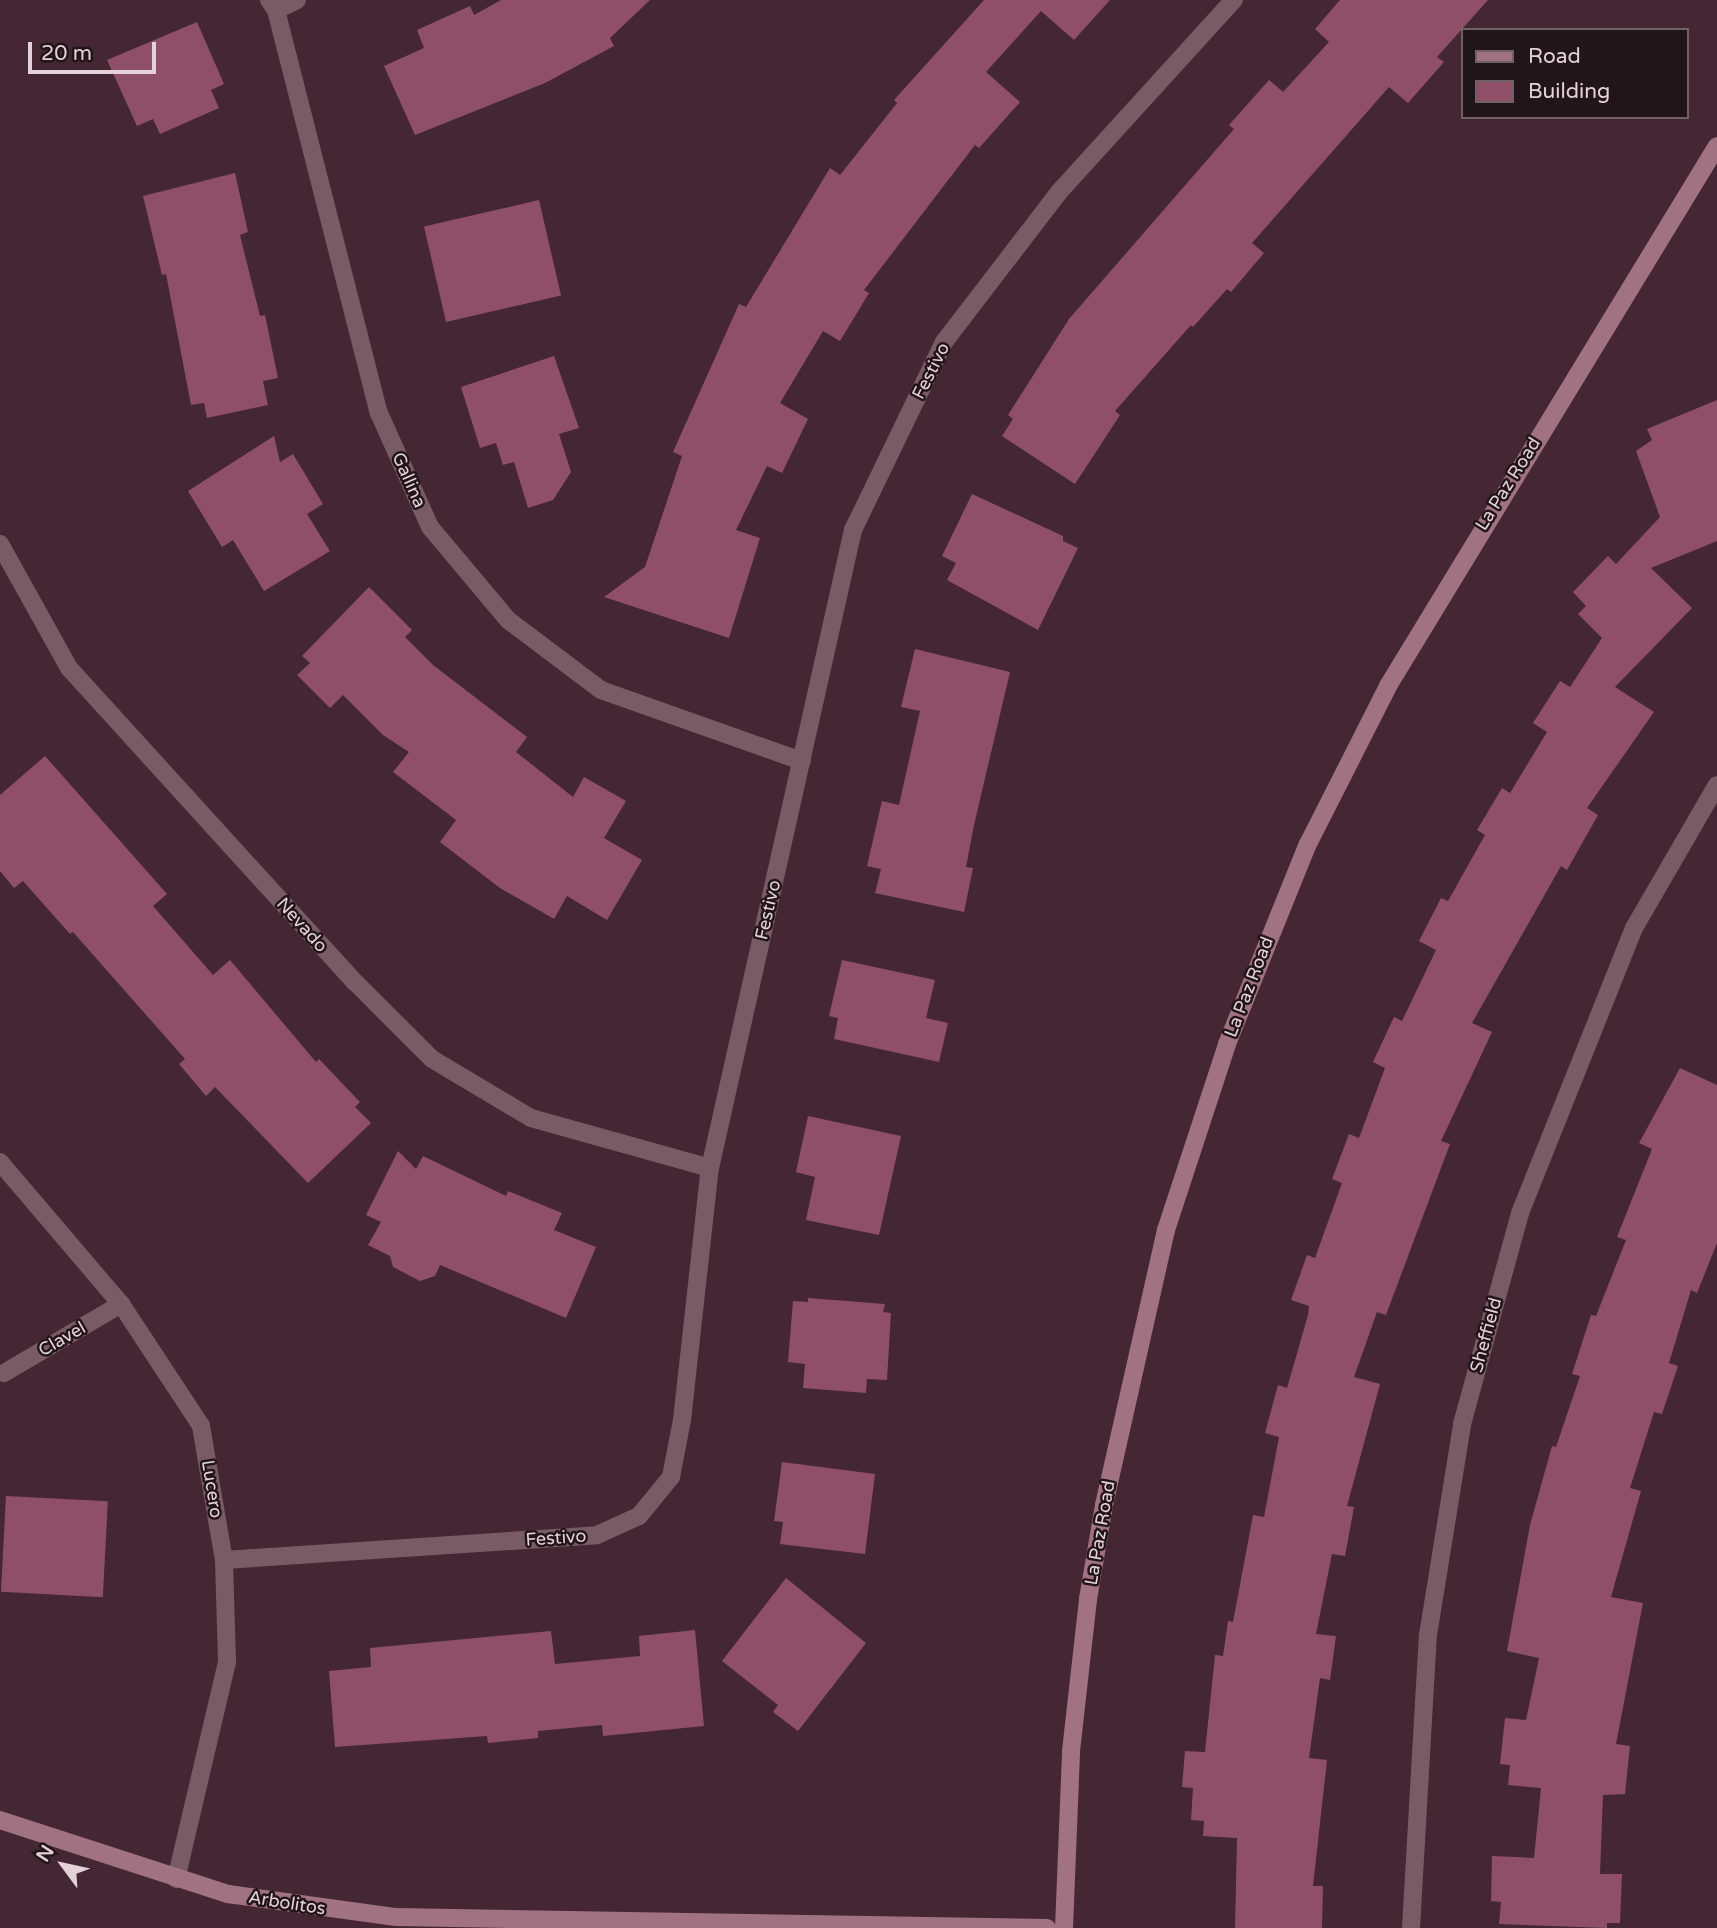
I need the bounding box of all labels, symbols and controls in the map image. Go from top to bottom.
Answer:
scale bar [32,28,159,72]
legend [1462,28,1689,119]
text: 20 m [41,41,92,66]
text: Road [1528,44,1581,69]
text: Building [1528,79,1610,104]
street label: Festivo [908,339,954,403]
street label: La Paz Road [1471,433,1545,535]
street label: Gallina [387,449,431,511]
street label: Festivo [751,878,785,942]
street label: Nevado [272,893,332,957]
street label: La Paz Road [1220,934,1278,1040]
street label: Sheffield [1466,1295,1506,1375]
street label: Clavel [35,1317,89,1361]
street label: Lucero [197,1458,227,1520]
street label: La Paz Road [1080,1479,1120,1587]
street label: Festivo [525,1525,587,1551]
north arrow [28,1830,98,1900]
text: N [32,1841,59,1866]
street label: Arbolitos [247,1886,327,1920]

